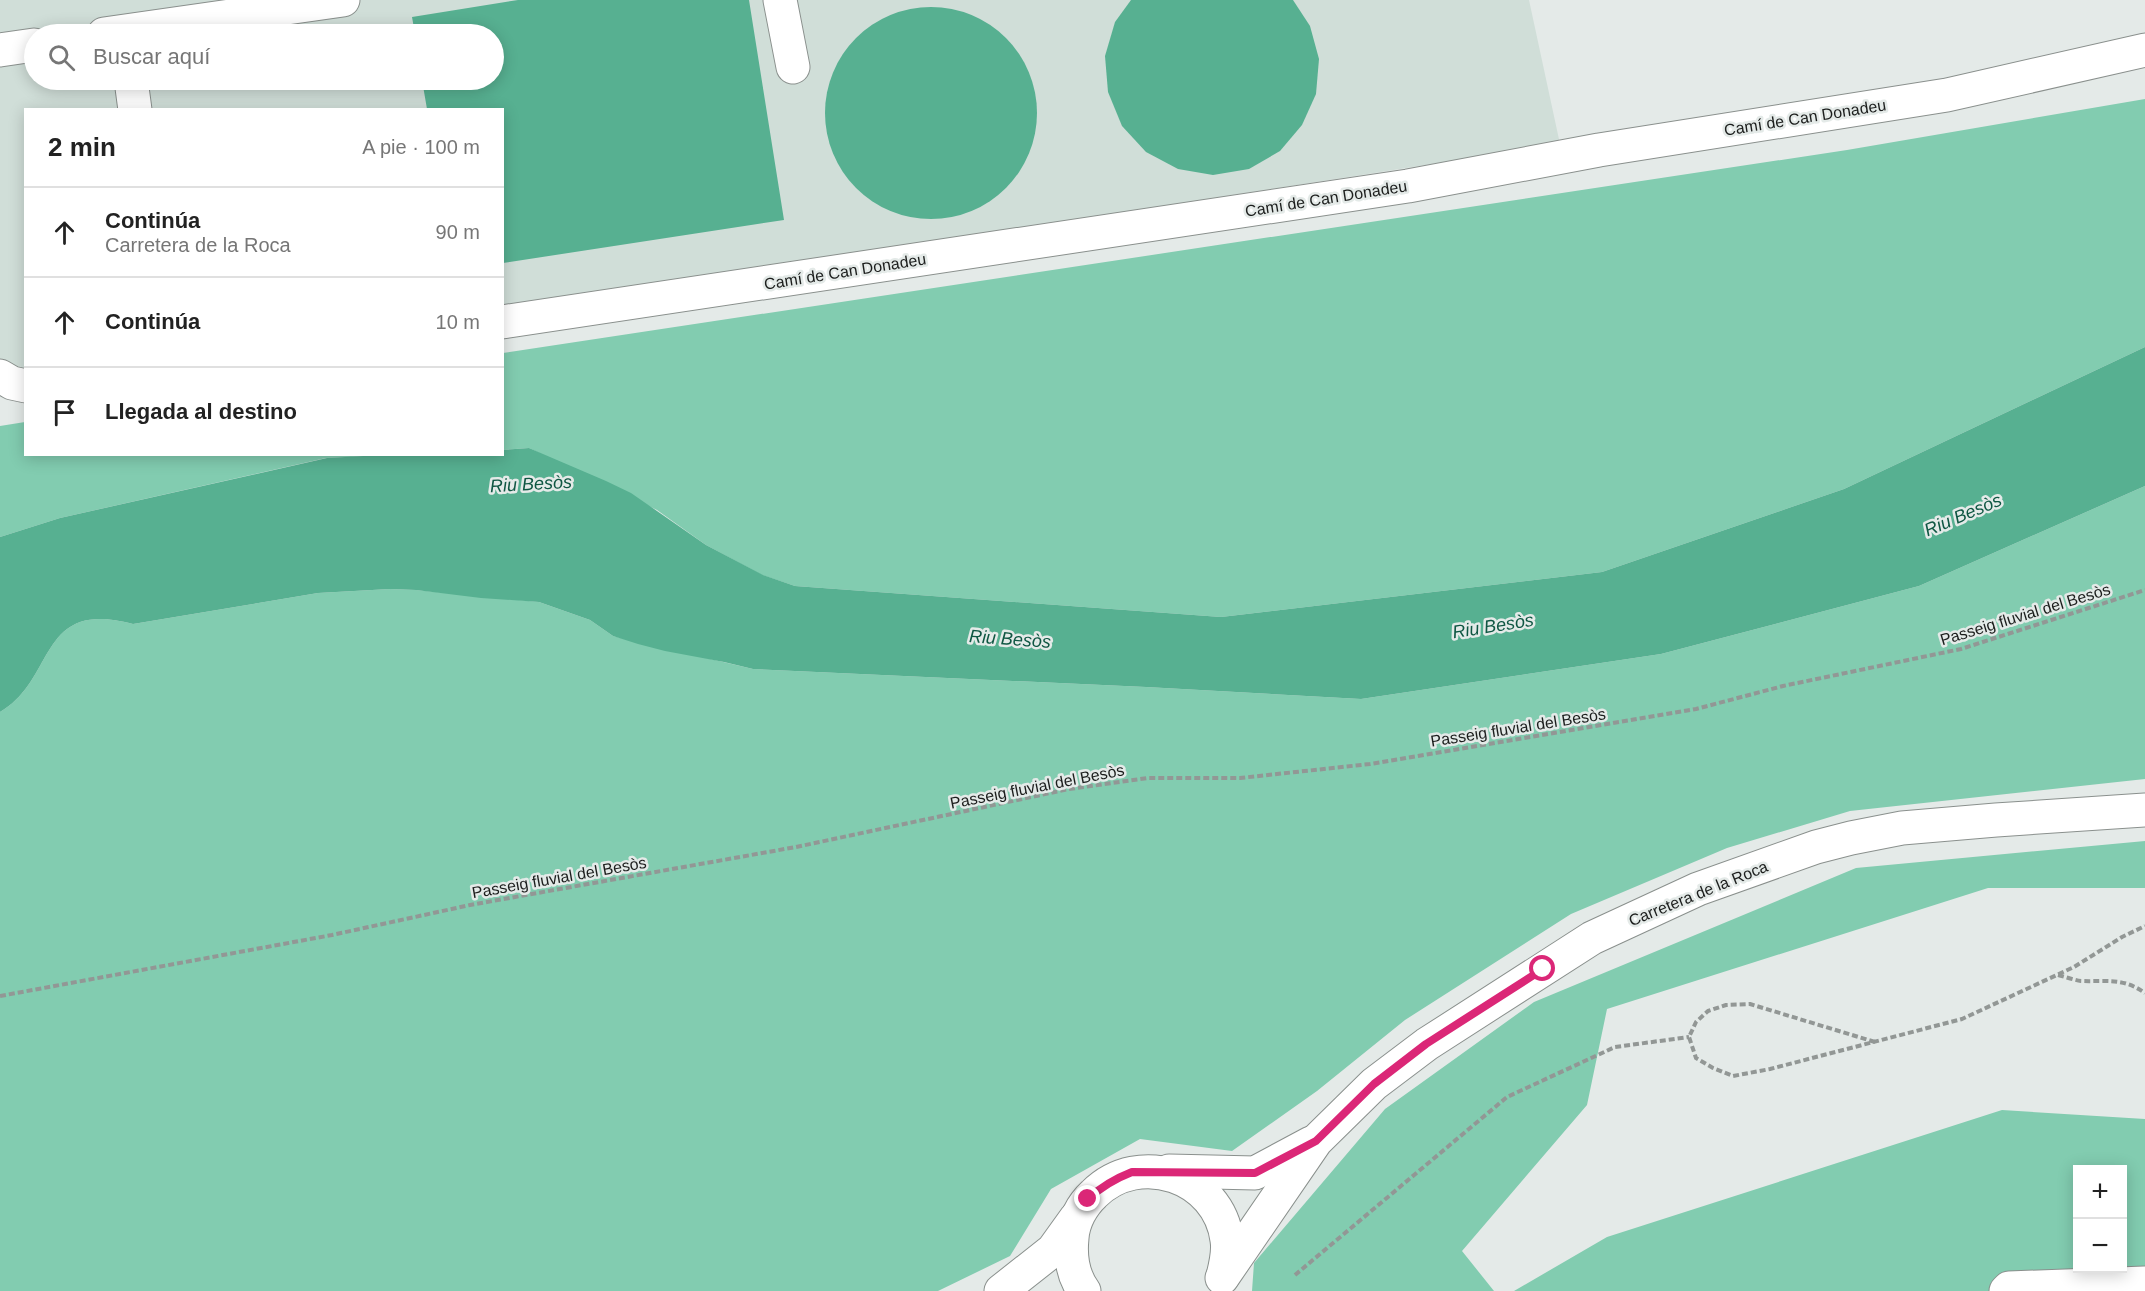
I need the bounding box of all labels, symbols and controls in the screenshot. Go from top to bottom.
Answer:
search box [24,24,504,90]
icon: search [45,41,78,74]
text: Buscar aquí [93,44,210,69]
street label: Camí de Can Donadeu [1723,96,1887,139]
text: 2 min [48,132,116,162]
text: A pie · 100 m [362,136,480,158]
street label: Camí de Can Donadeu [1244,177,1408,220]
text: Continúa [105,208,200,233]
icon: ahead [48,216,81,249]
text: 90 m [436,221,480,243]
text: Carretera de la Roca [105,234,291,256]
street label: Camí de Can Donadeu [763,250,927,293]
icon: ahead [48,306,81,339]
text: Continúa [105,309,200,334]
text: 10 m [436,311,480,333]
icon: arrive [48,396,81,429]
text: Llegada al destino [105,399,297,424]
water label: Riu Besòs [490,472,572,496]
water label: Riu Besòs [1921,490,2005,540]
street label: Passeig fluvial del Besòs [1938,580,2112,648]
water label: Riu Besòs [1451,610,1535,642]
water label: Riu Besòs [968,626,1052,652]
street label: Passeig fluvial del Besòs [1429,705,1607,750]
street label: Passeig fluvial del Besòs [949,761,1126,812]
street label: Passeig fluvial del Besòs [470,854,648,901]
street label: Carretera de la Roca [1626,858,1770,929]
route start [1529,955,1555,981]
map controls [2073,1165,2127,1273]
button: + [2073,1165,2127,1219]
route end [1074,1185,1100,1211]
button: − [2073,1219,2127,1273]

